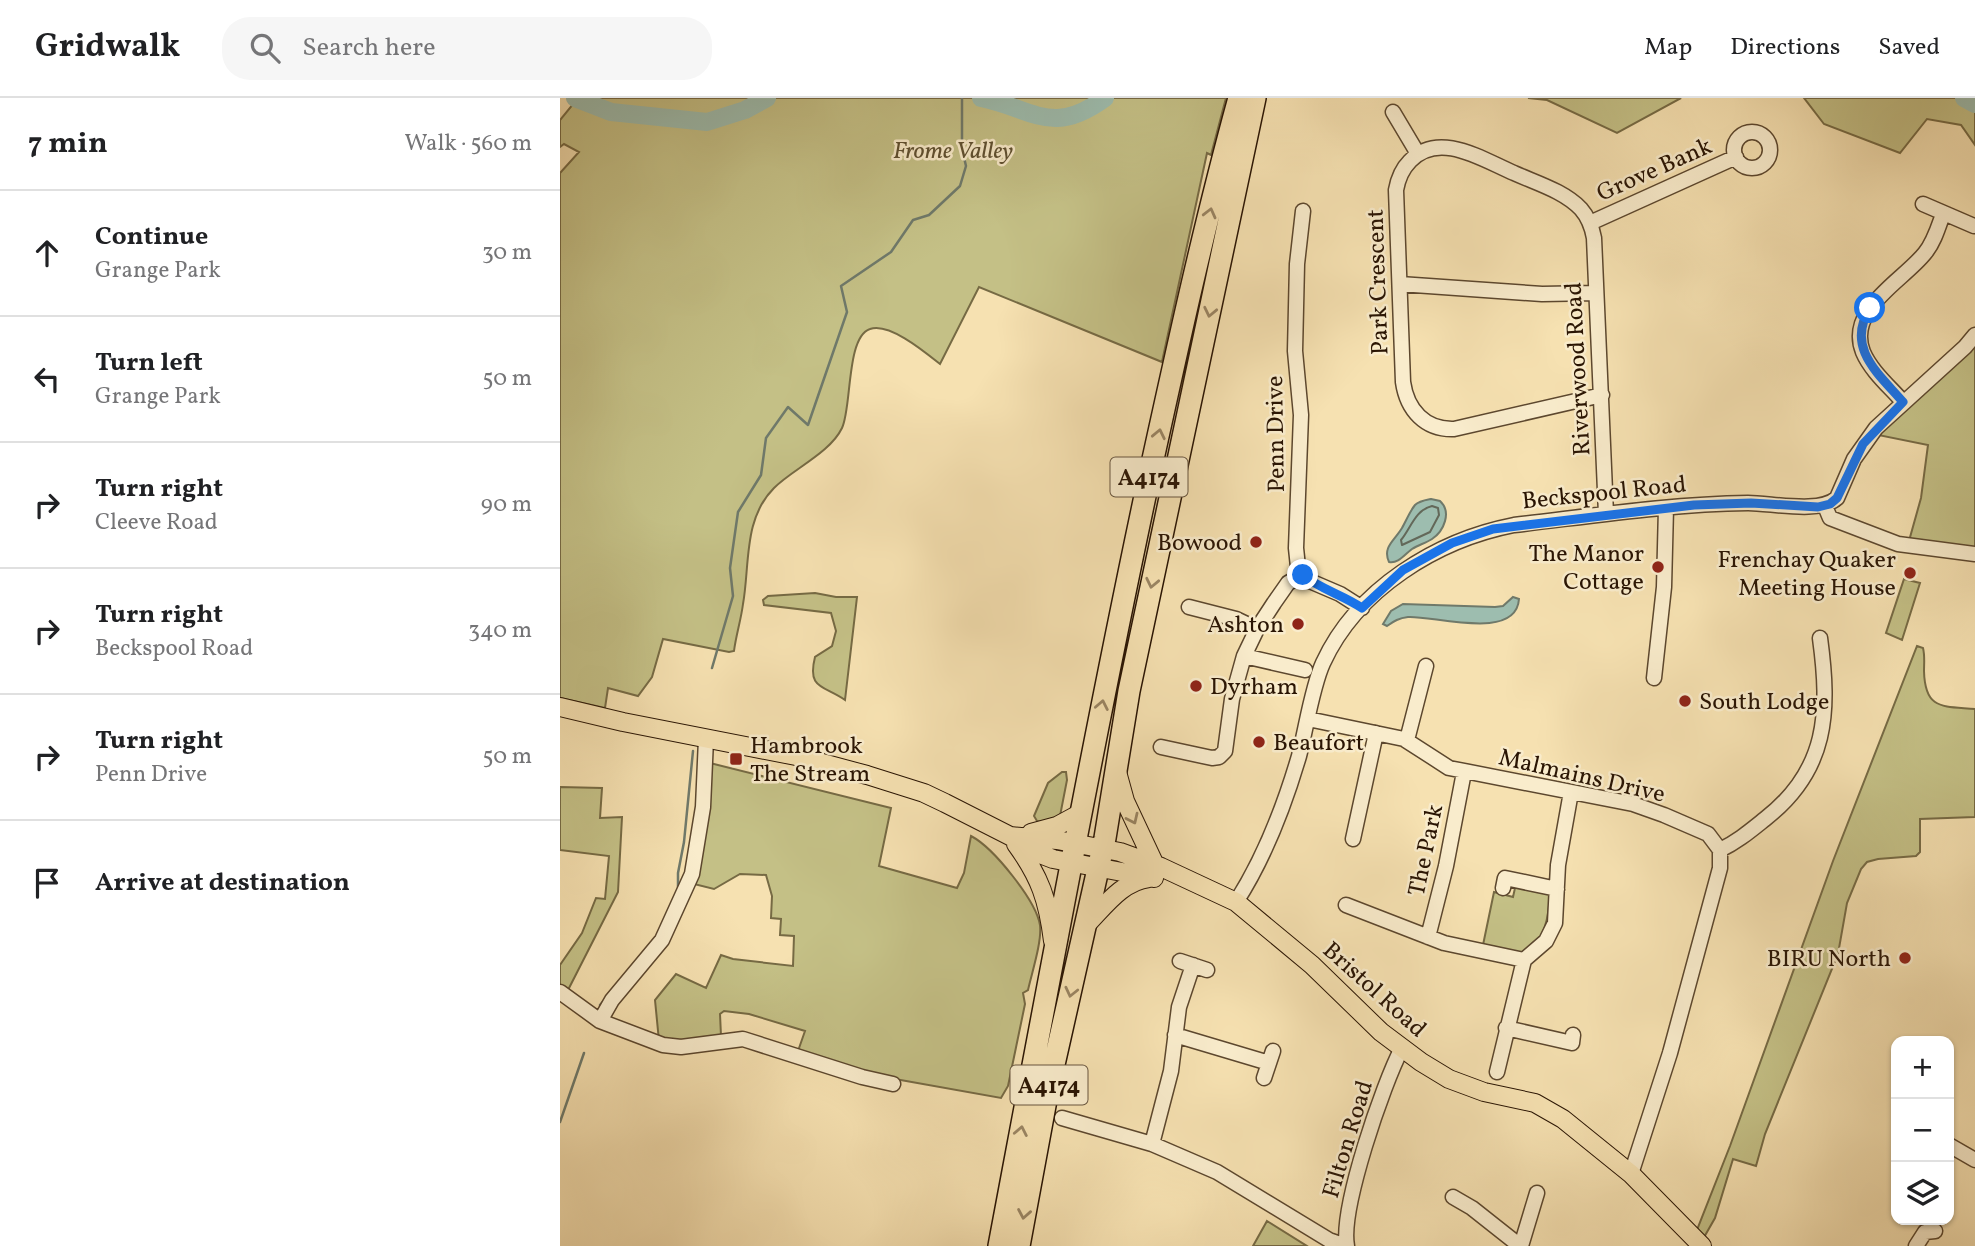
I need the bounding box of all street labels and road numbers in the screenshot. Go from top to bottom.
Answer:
street label: Grove Bank [1592,130,1718,211]
street label: Park Crescent [1359,208,1399,356]
street label: Riverwood Road [1557,281,1601,457]
street label: Penn Drive [1259,375,1295,493]
road number: A4174 [1110,458,1188,496]
street label: Beckspool Road [1520,468,1688,520]
street label: Malmains Drive [1495,741,1668,813]
street label: The Park [1401,801,1453,899]
street label: Bristol Road [1314,935,1433,1046]
road number: A4174 [1010,1066,1088,1104]
street label: Filton Road [1315,1077,1383,1203]

